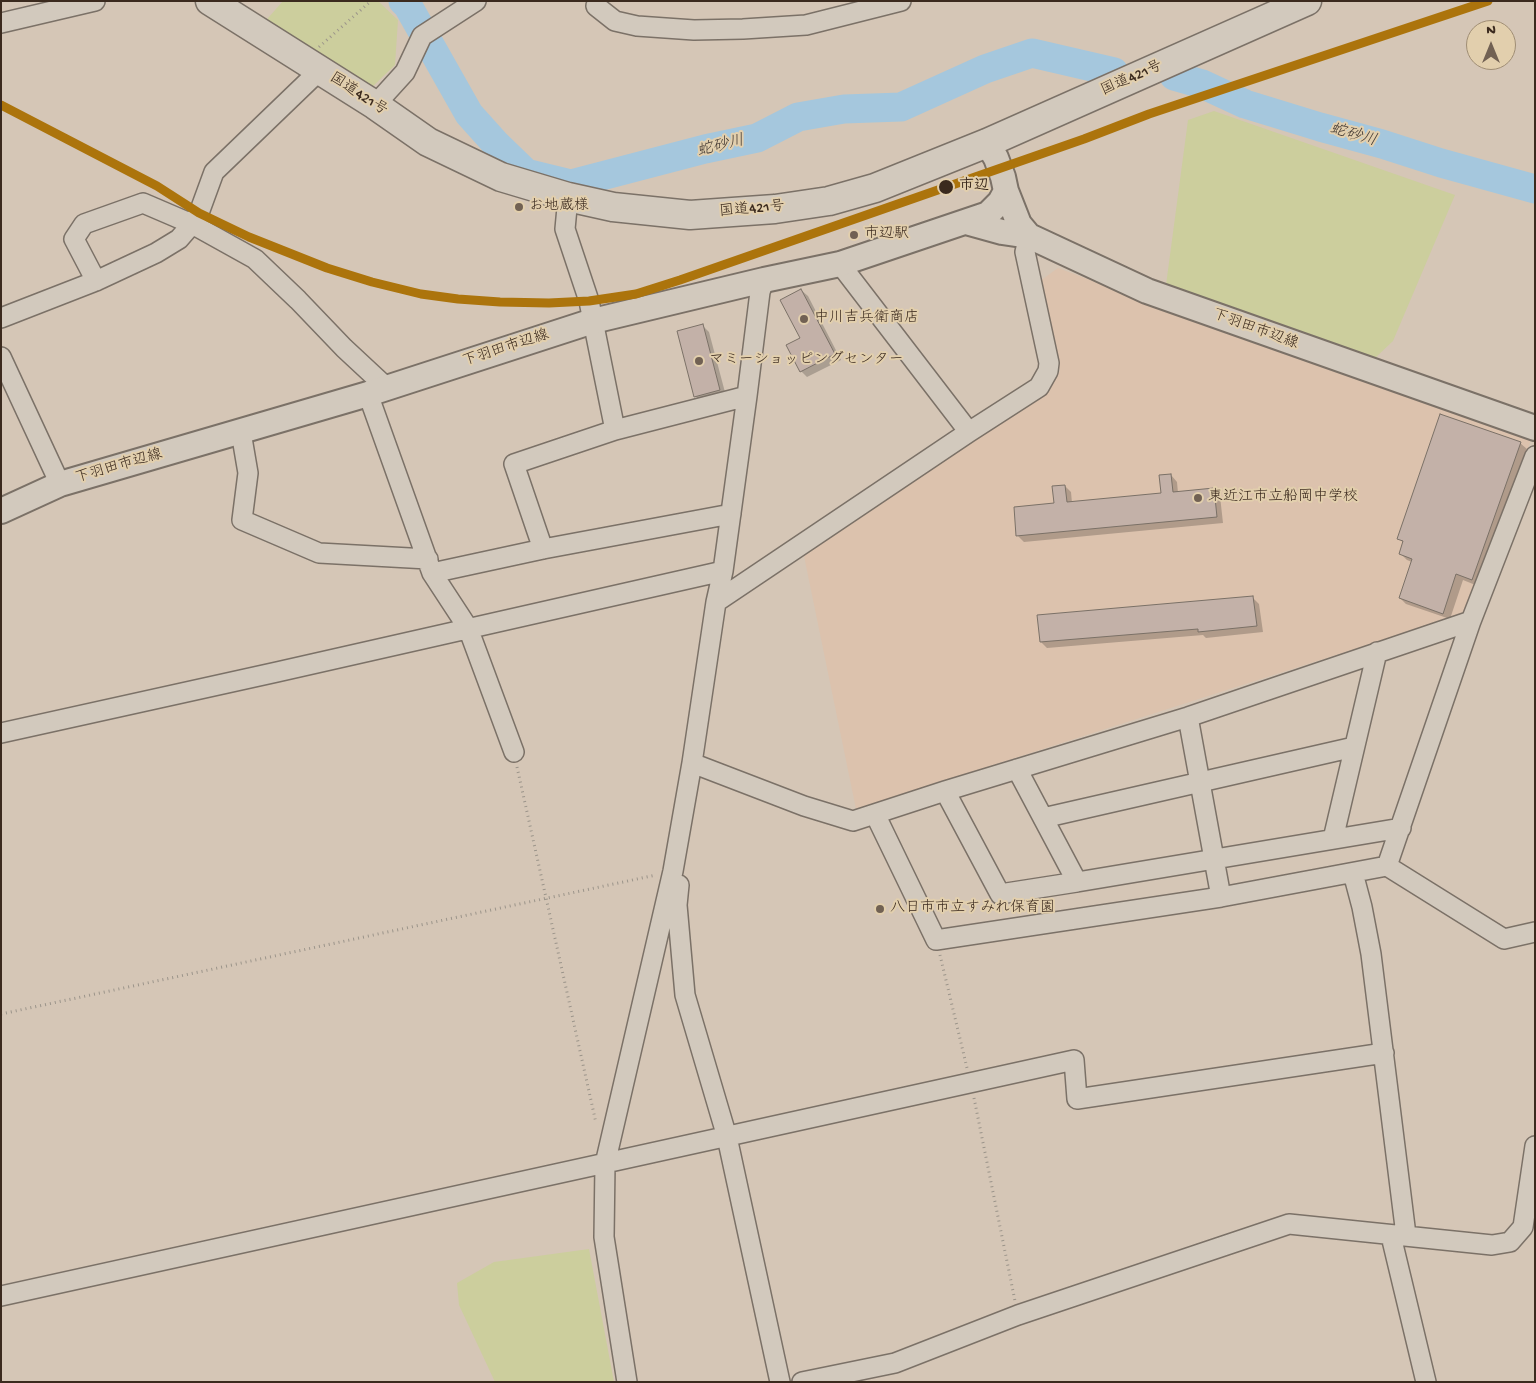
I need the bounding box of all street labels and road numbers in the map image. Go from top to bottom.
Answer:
street label: 国道421号 [1098,57,1166,101]
street label: 国道421号 [326,70,390,120]
street label: 国道421号 [719,198,785,222]
street label: 下羽田市辺線 [1210,306,1300,354]
street label: 下羽田市辺線 [460,327,552,371]
street label: 下羽田市辺線 [73,446,165,488]

